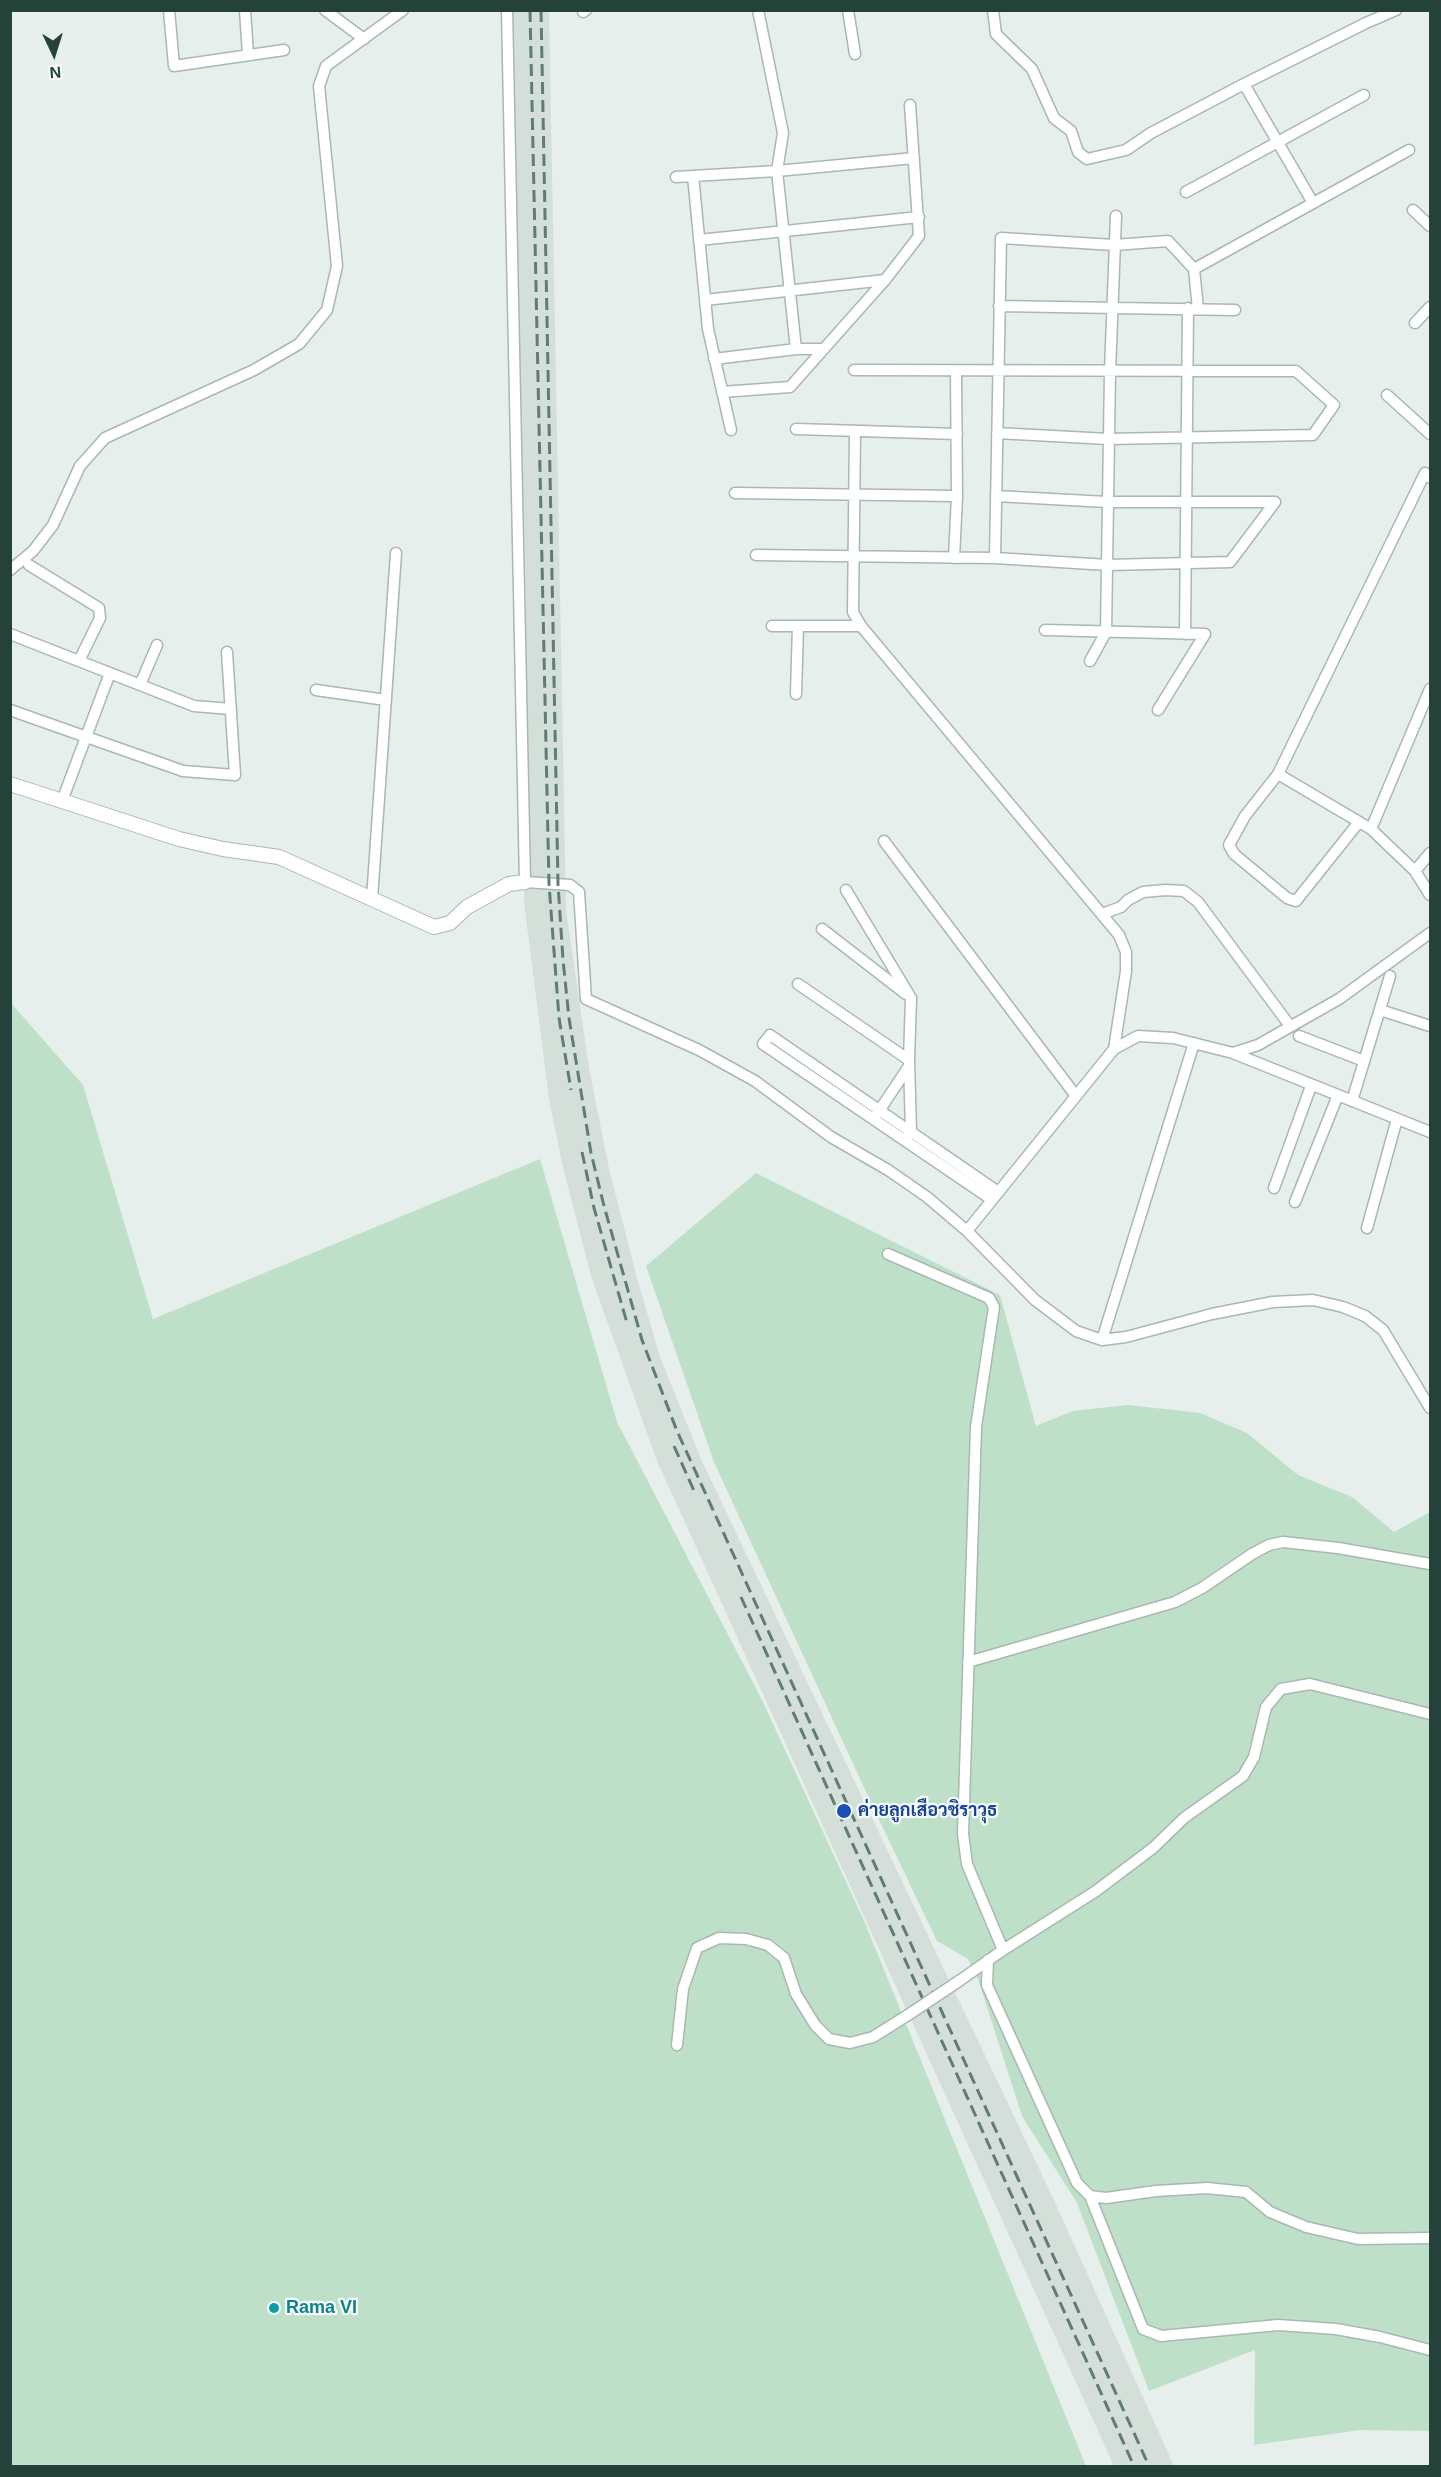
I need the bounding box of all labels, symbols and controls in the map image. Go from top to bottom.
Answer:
north arrow [24,24,84,84]
text: N [49,64,62,81]
place label: ค่ายลูกเสือวชิราวุธ [858,1800,998,1822]
marker: ค่ายลูกเสือวชิราวุธ [835,1802,853,1820]
place label: Rama VI [286,2297,357,2319]
marker: Rama VI [267,2301,281,2315]

